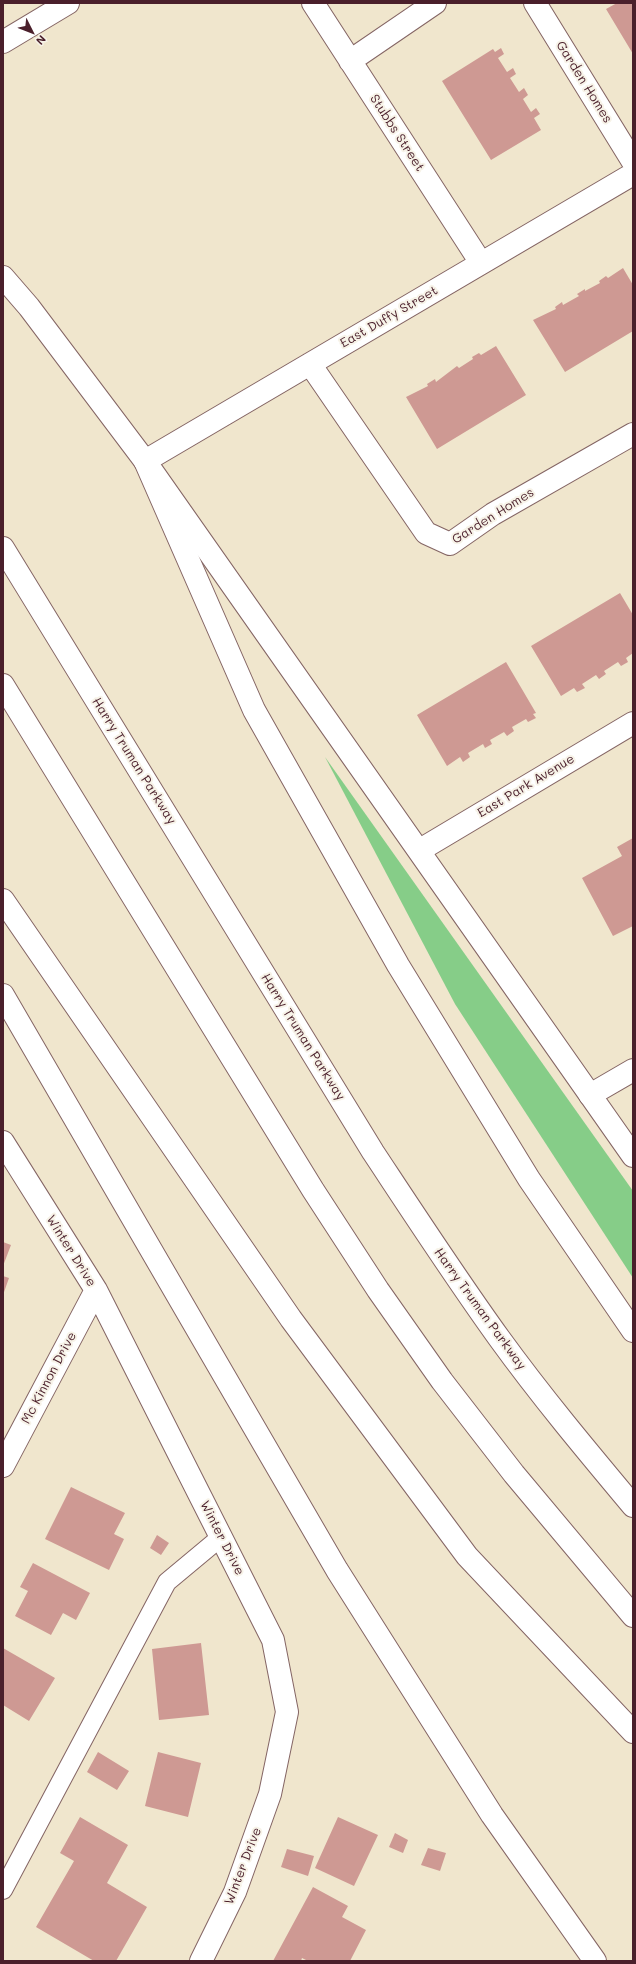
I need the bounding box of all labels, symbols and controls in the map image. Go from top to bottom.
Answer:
north arrow [12,12,52,52]
text: N [33,32,50,48]
street label: Garden Homes [553,38,615,126]
street label: Stubbs Street [366,92,428,174]
street label: East Duffy Street [337,283,441,351]
street label: Garden Homes [449,485,537,547]
street label: Harry Truman Parkway [89,695,179,827]
street label: East Park Avenue [475,751,577,821]
street label: Harry Truman Parkway [258,971,348,1103]
street label: Winter Drive [43,1212,99,1290]
street label: Harry Truman Parkway [431,1245,529,1373]
street label: Mc Kinnon Drive [18,1329,80,1427]
street label: Winter Drive [197,1498,247,1578]
street label: Winter Drive [221,1825,265,1907]

